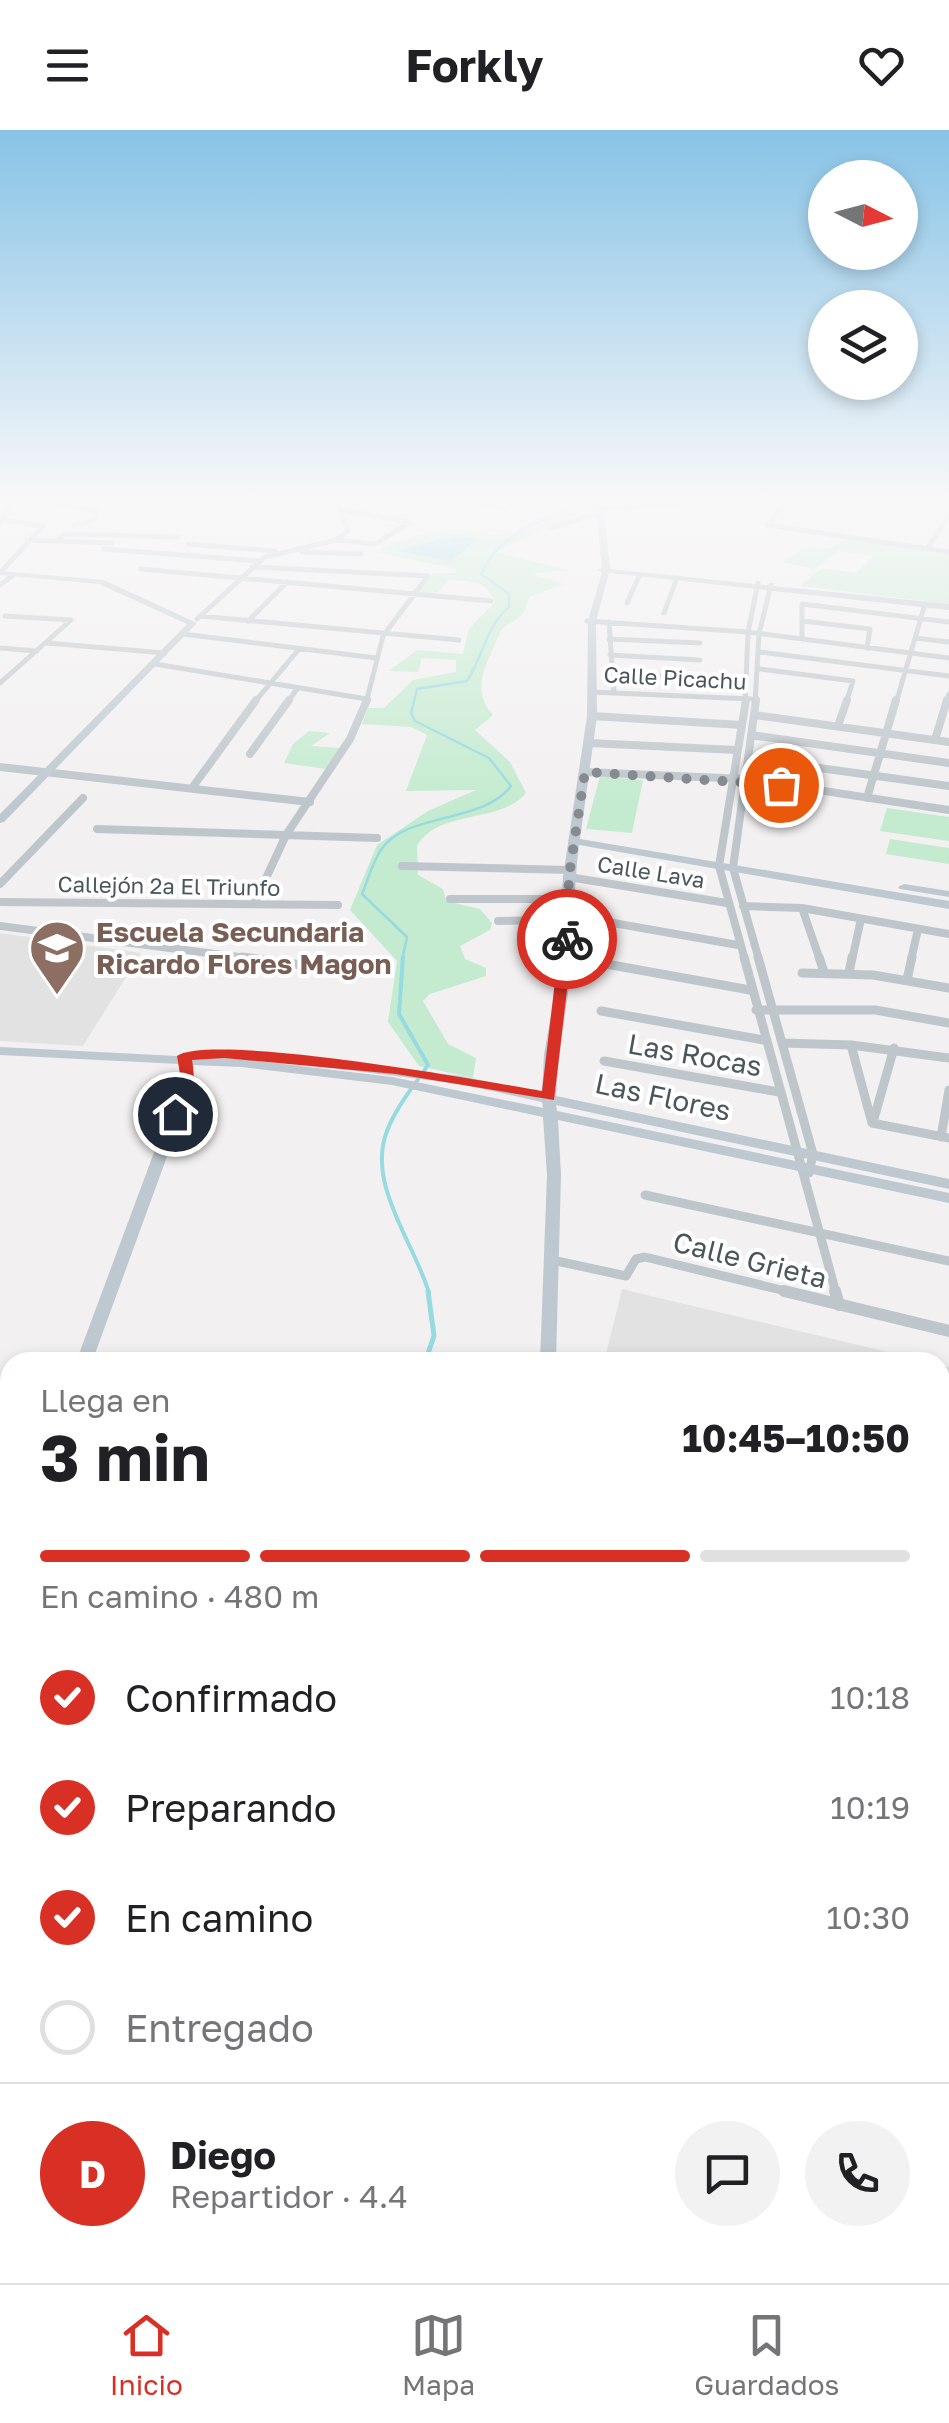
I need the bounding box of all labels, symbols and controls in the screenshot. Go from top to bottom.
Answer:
icon: menu [40,38,95,93]
text: Forkly [405,38,544,92]
icon: heart [854,38,909,93]
north arrow [808,160,918,270]
map controls [808,160,918,400]
button: layers [808,290,918,400]
street label: Calle Picachu [603,660,747,695]
pin [739,743,824,828]
icon: bag [754,758,809,813]
street label: Calle Lava [595,850,707,893]
street label: Callejón 2a El Triunfo [57,870,281,901]
courier [517,889,617,989]
icon: bike [540,912,595,967]
place label: Escuela Secundaria Ricardo Flores Magon [96,915,392,980]
school or university icon: Escuela Secundaria Ricardo Flores Magon [27,918,87,997]
street label: Las Rocas [626,1027,765,1083]
street label: Las Flores [592,1066,734,1127]
pin [133,1072,218,1157]
icon: home [148,1087,203,1142]
street label: Calle Grieta [670,1224,830,1295]
text: Llega en [40,1381,170,1419]
text: 10:45–10:50 [682,1415,910,1460]
text: 3 min [40,1417,210,1495]
text: En camino · 480 m [40,1577,319,1615]
icon: check [40,1670,95,1725]
text: Confirmado [125,1675,337,1720]
text: 10:18 [830,1678,910,1716]
icon: check [40,1780,95,1835]
text: Preparando [125,1785,337,1830]
text: 10:19 [830,1788,910,1826]
icon: check [40,1890,95,1945]
text: En camino [125,1895,313,1940]
text: 10:30 [826,1898,910,1936]
text: Entregado [125,2005,314,2050]
button: chat [675,2121,780,2226]
button: phone [805,2121,910,2226]
text: Diego [170,2132,276,2177]
text: D [79,2151,106,2196]
text: Repartidor · 4.4 [170,2177,408,2215]
tab: Inicio [110,2308,183,2401]
tab: Mapa [402,2308,475,2401]
tab: Guardados [694,2308,839,2401]

